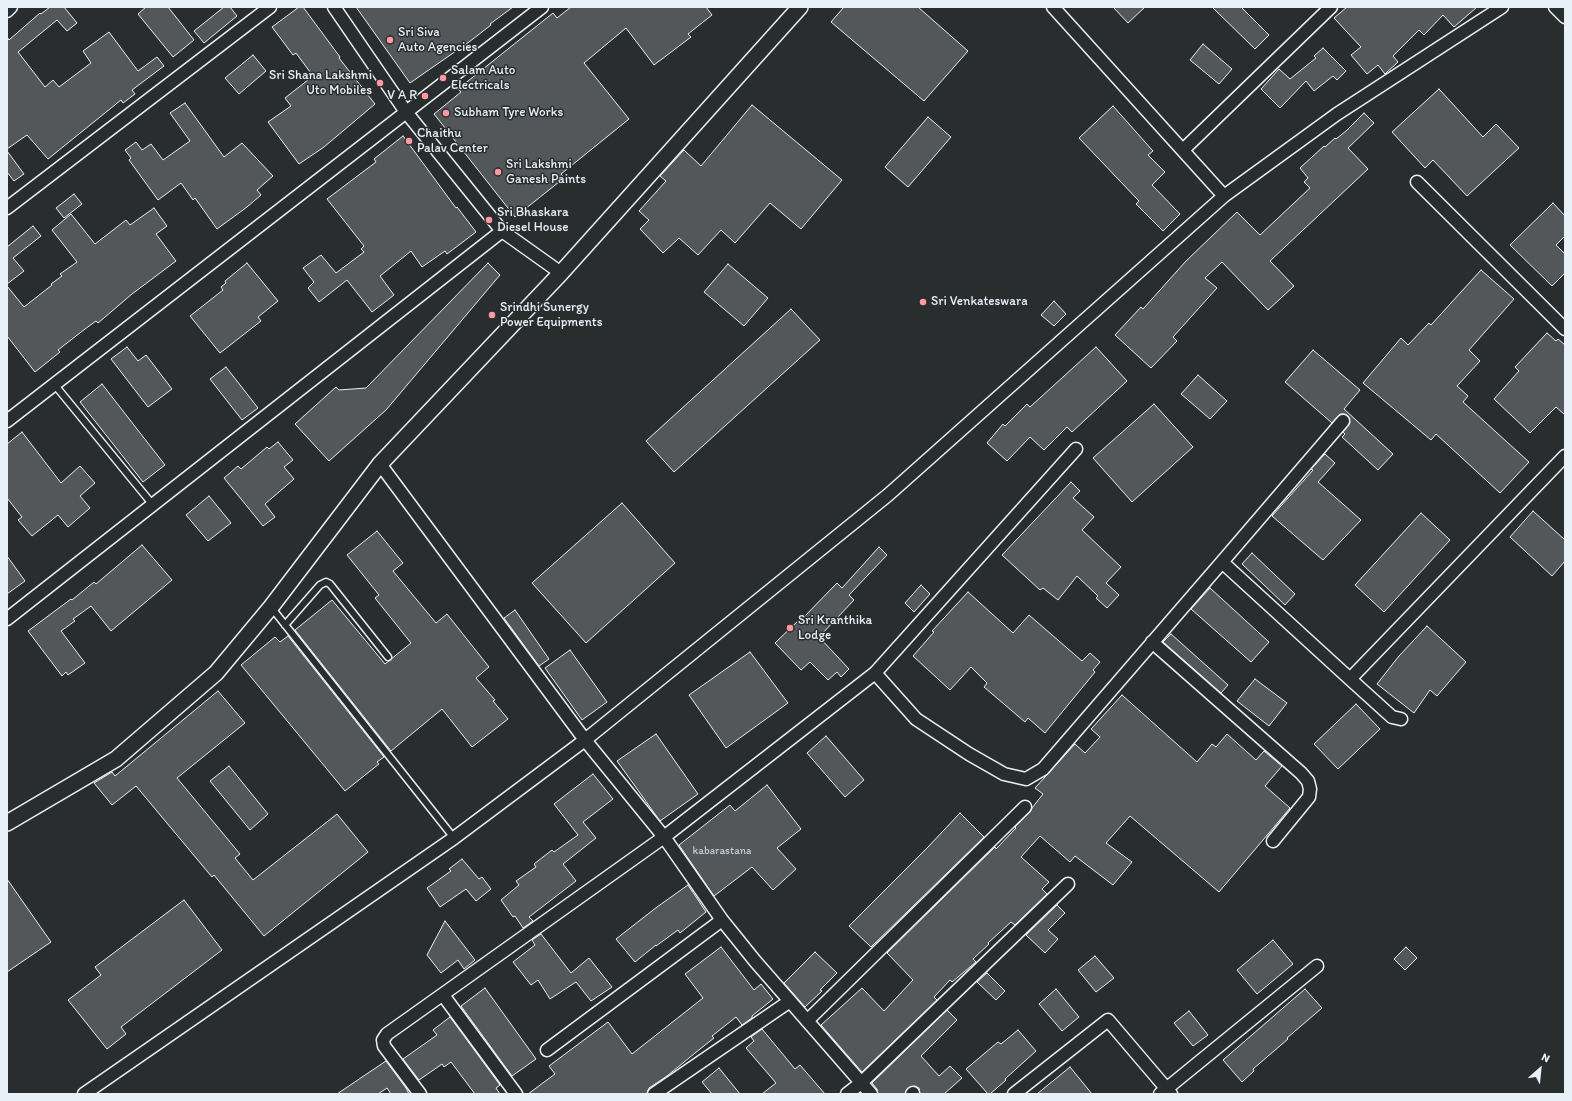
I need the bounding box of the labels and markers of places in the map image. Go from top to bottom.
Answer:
place label: Sri Siva Auto Agencies [398,25,477,56]
marker: Sri Siva Auto Agencies [385,35,395,45]
place label: Salam Auto Electricals [451,63,515,94]
place label: Sri Shana Lakshmi Uto Mobiles [269,68,372,99]
marker: Salam Auto Electricals [438,73,448,83]
marker: Sri Shana Lakshmi Uto Mobiles [375,78,385,88]
place label: V A R [387,88,417,104]
marker: V A R [420,91,430,101]
place label: Subham Tyre Works [454,105,563,121]
marker: Subham Tyre Works [441,108,451,118]
place label: Chaithu Palav Center [417,126,488,157]
marker: Chaithu Palav Center [404,136,414,146]
place label: Sri Lakshmi Ganesh Paints [506,157,586,188]
marker: Sri Lakshmi Ganesh Paints [493,167,503,177]
place label: Sri Bhaskara Diesel House [497,205,569,236]
marker: Sri Bhaskara Diesel House [484,215,494,225]
place label: Sri Venkateswara [931,294,1028,310]
marker: Sri Venkateswara [918,297,928,307]
place label: Srindhi Sunergy Power Equipments [500,300,603,331]
marker: Srindhi Sunergy Power Equipments [487,310,497,320]
place label: Sri Kranthika Lodge [798,613,872,644]
marker: Sri Kranthika Lodge [785,623,795,633]

